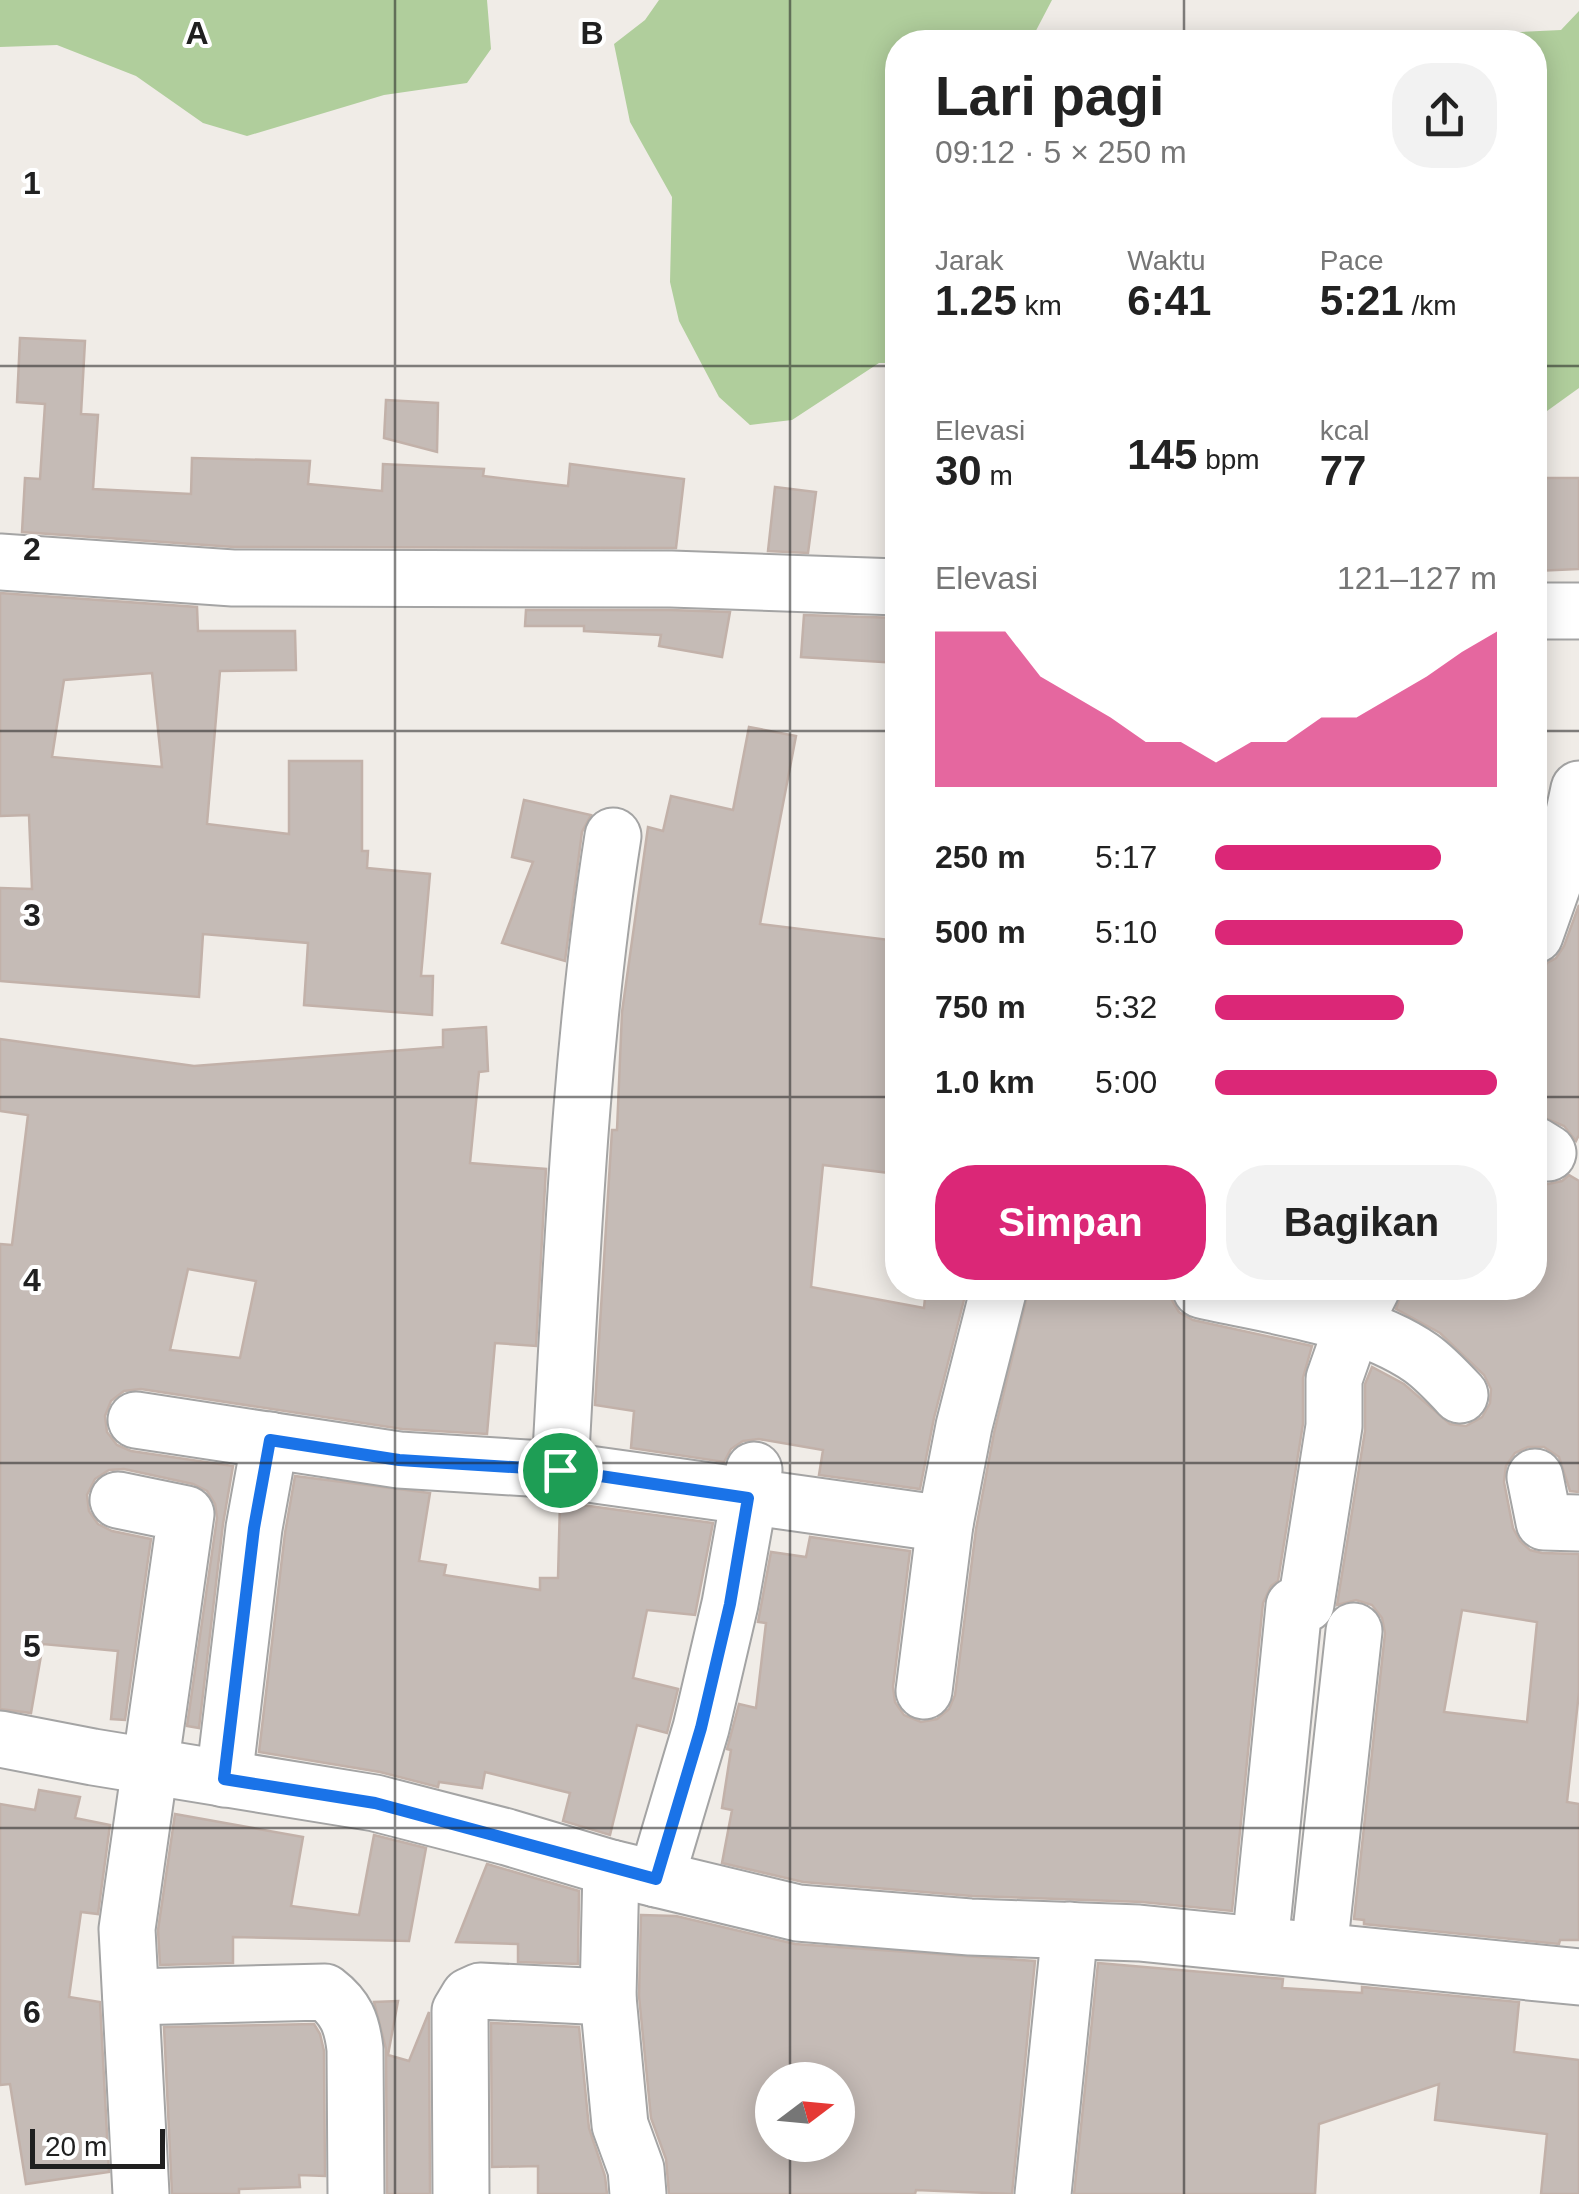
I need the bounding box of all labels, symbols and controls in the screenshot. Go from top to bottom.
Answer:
text: A [185,15,209,51]
text: B [580,15,604,51]
button: share [1392,63,1497,168]
text: Lari pagi [935,65,1164,127]
text: 09:12 · 5 × 250 m [935,134,1187,170]
text: 1 [23,165,41,201]
text: Jarak [935,245,1003,276]
text: Waktu [1127,245,1206,276]
text: Pace [1320,245,1383,276]
text: 1.25 [935,277,1017,324]
text: 6:41 [1127,277,1211,324]
text: 5:21 [1320,277,1404,324]
text: km [1017,290,1062,321]
text: /km [1404,290,1457,321]
text: Elevasi [935,415,1025,446]
text: kcal [1320,415,1369,446]
text: 145 [1127,431,1197,478]
text: bpm [1197,444,1260,475]
text: 30 [935,447,982,494]
text: 77 [1320,447,1366,494]
text: m [982,460,1013,491]
text: 2 [23,531,41,567]
text: Elevasi [935,560,1038,596]
text: 121–127 m [1337,560,1497,596]
text: 250 m [935,839,1026,875]
text: 5:17 [1095,839,1157,875]
text: 3 [23,897,41,933]
text: 500 m [935,914,1026,950]
text: 5:10 [1095,914,1157,950]
text: 750 m [935,989,1026,1025]
text: 5:32 [1095,989,1157,1025]
text: 1.0 km [935,1064,1035,1100]
text: 5:00 [1095,1064,1157,1100]
button: Simpan [935,1165,1206,1280]
button: Bagikan [1226,1165,1497,1280]
text: 4 [23,1262,41,1298]
pin [518,1428,603,1513]
icon: arrive [533,1443,588,1498]
text: 5 [23,1628,41,1664]
text: 6 [23,1994,41,2030]
north arrow [755,2062,855,2162]
map controls [755,2062,855,2162]
scale bar [30,2124,165,2168]
text: 20 m [45,2131,107,2162]

